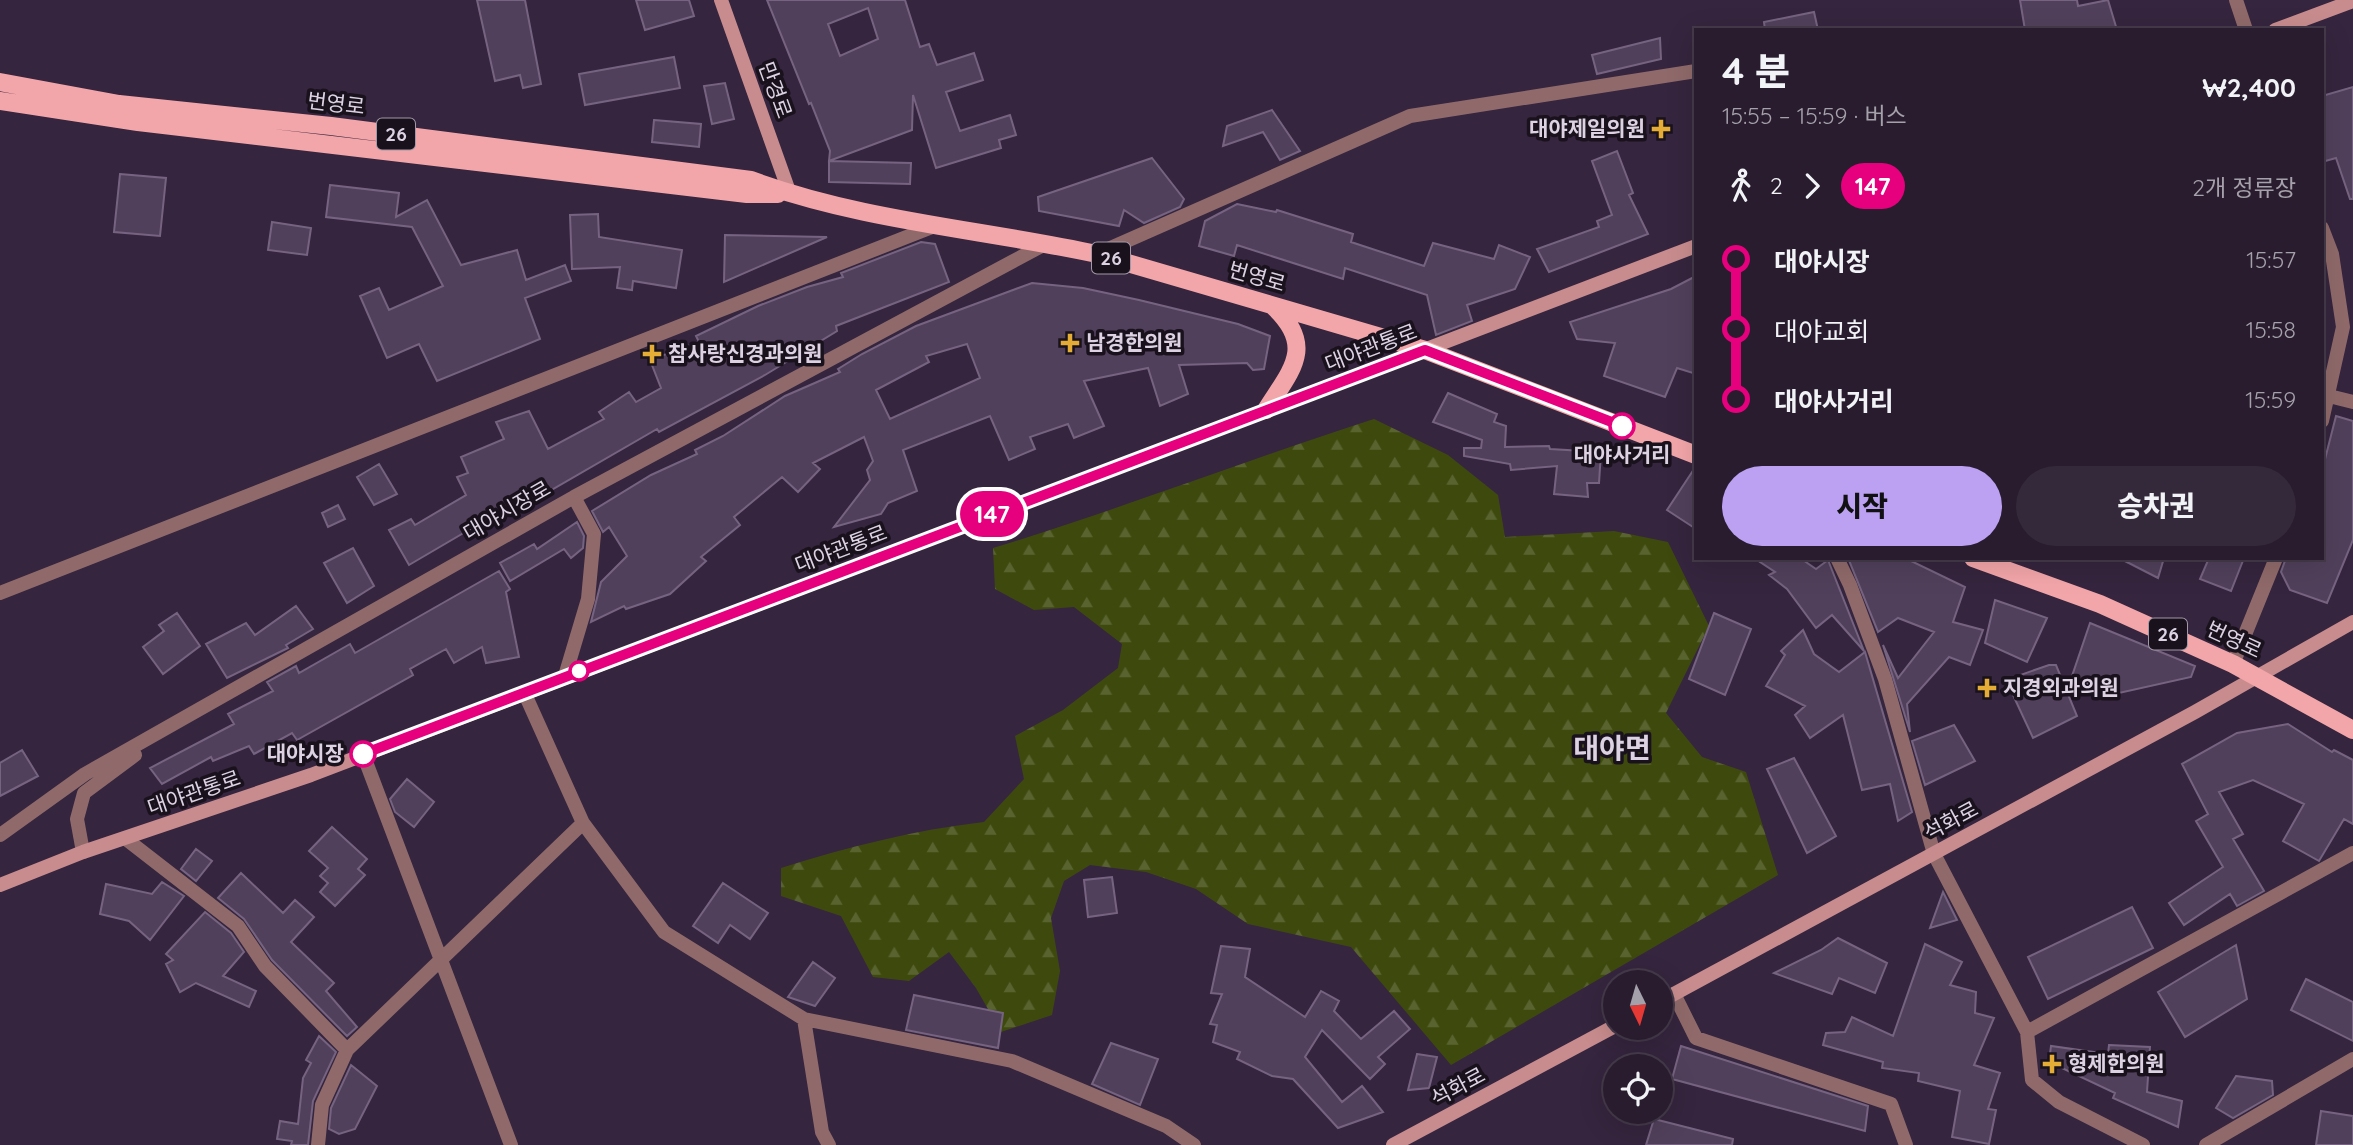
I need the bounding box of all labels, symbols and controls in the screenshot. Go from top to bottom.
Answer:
text: 4 분 [1722,47,1790,95]
street label: 만경로 [754,58,798,121]
text: ₩2,400 [2202,71,2296,104]
street label: 번영로 [306,87,366,119]
text: 15:55 – 15:59 · 버스 [1722,101,1907,130]
place label: 대야제일의원 [1529,115,1645,141]
road number: 26 [377,118,415,150]
marker: 대야제일의원 [1651,119,1671,139]
icon: walk [1722,167,1760,205]
icon: forward [1793,167,1831,205]
text: 2 [1770,171,1783,200]
text: 147 [1855,171,1891,201]
text: 2개 정류장 [2192,173,2296,202]
road number: 26 [1092,242,1130,274]
text: 대야시장 [1774,245,1870,278]
text: 15:57 [2246,245,2296,274]
street label: 번영로 [1226,256,1289,297]
text: 대야교회 [1774,315,1870,348]
text: 15:58 [2246,315,2296,344]
street label: 대야관통로 [1321,318,1420,377]
place label: 남경한의원 [1086,329,1183,355]
marker: 남경한의원 [1060,333,1080,353]
place label: 참사랑신경과의원 [668,340,823,366]
marker: 참사랑신경과의원 [642,344,662,364]
text: 대야사거리 [1774,385,1894,418]
text: 15:59 [2245,385,2296,414]
marker: 대야사거리 [1609,413,1635,439]
place label: 대야사거리 [1574,441,1670,467]
button: 시작 [1722,466,2002,546]
button: 승차권 [2016,466,2296,546]
street label: 대야시장로 [458,475,555,546]
line badge: 147 [952,491,1032,537]
text: 147 [974,499,1010,529]
street label: 대야관통로 [791,519,890,578]
street label: 번영로 [2203,615,2266,663]
road number: 26 [2149,618,2187,650]
unlabelled marker [569,661,589,681]
place label: 지경외과의원 [2003,674,2119,700]
marker: 지경외과의원 [1977,678,1997,698]
district label: 대야면 [1573,730,1651,765]
place label: 대야시장 [267,740,344,766]
marker: 대야시장 [350,741,376,767]
street label: 대야관통로 [144,764,244,820]
street label: 석화로 [1919,795,1982,845]
north arrow [1603,970,1673,1040]
map controls [1603,970,1673,1124]
place label: 형제한의원 [2068,1050,2165,1076]
button: locate [1603,1054,1673,1124]
marker: 형제한의원 [2042,1054,2062,1074]
street label: 석화로 [1426,1061,1489,1111]

